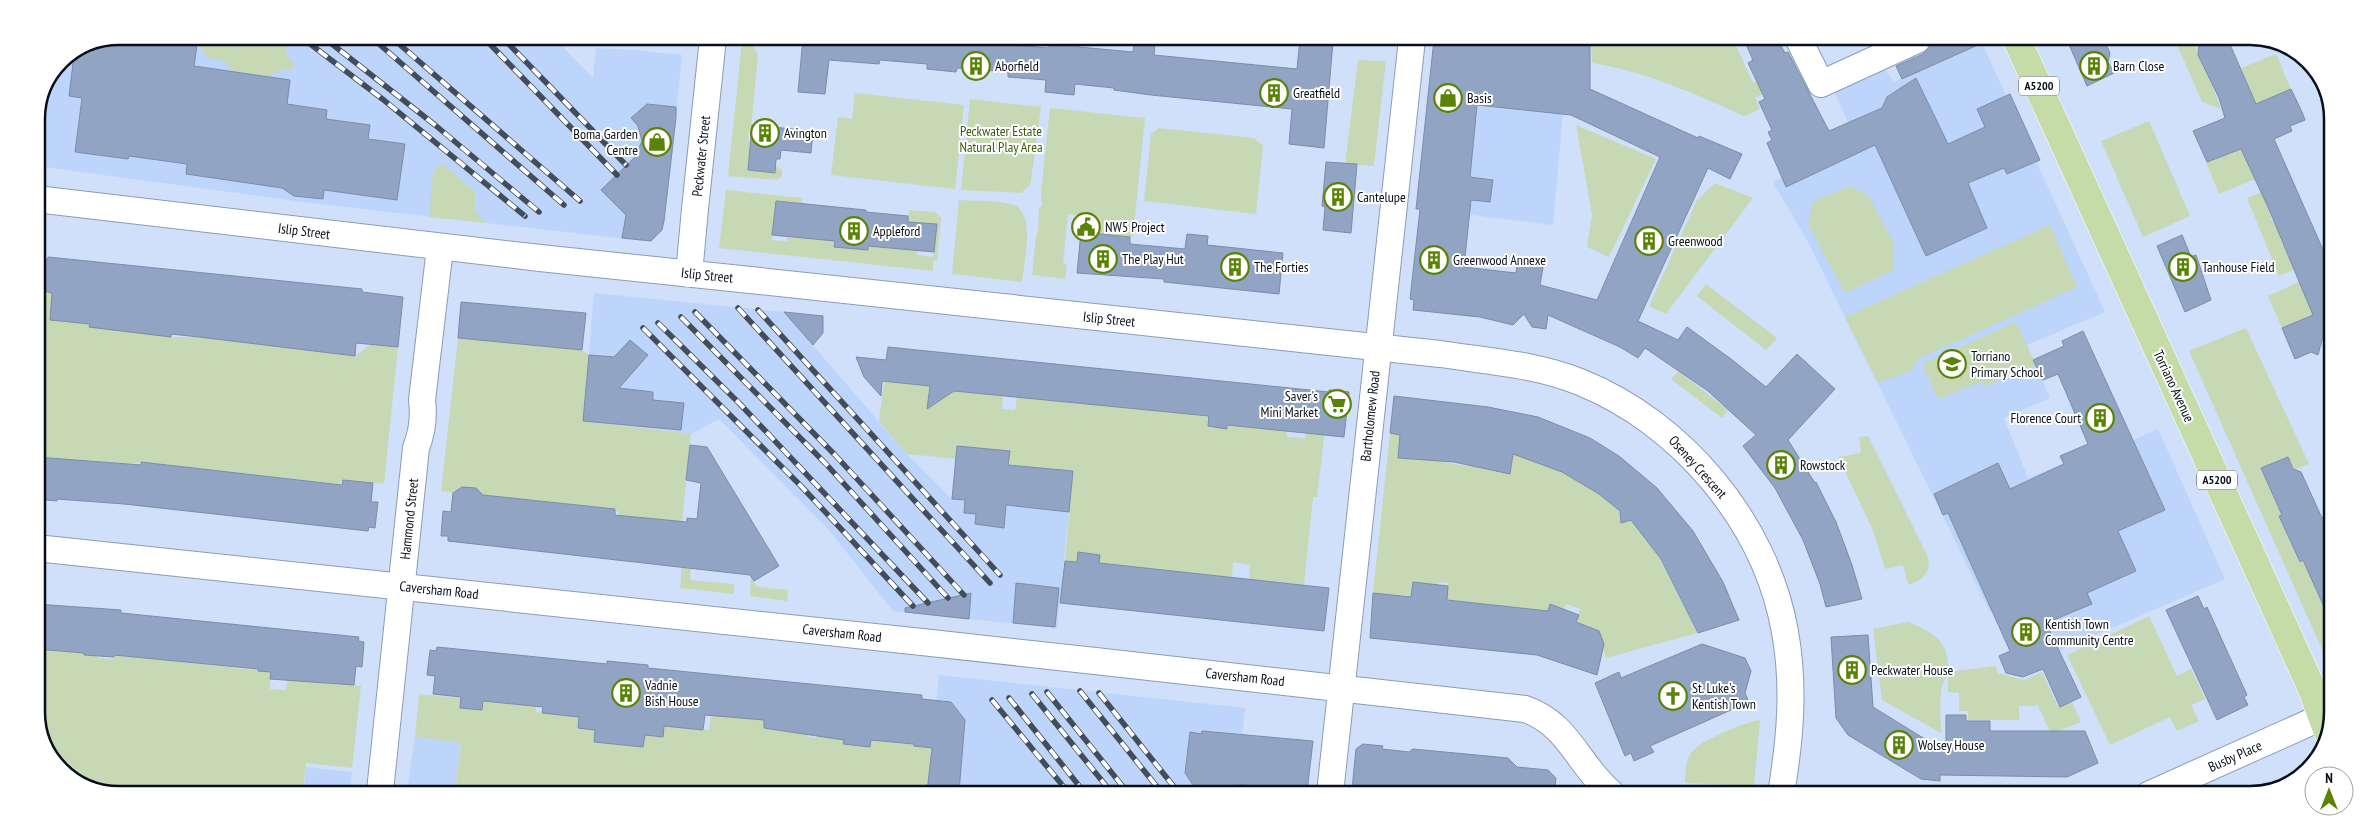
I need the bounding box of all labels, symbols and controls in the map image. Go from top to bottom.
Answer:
building icon: Aborfield [961,51,991,81]
building icon: Barn Close [2079,51,2109,81]
place label: Aborfield [995,57,1039,75]
place label: Barn Close [2113,57,2165,75]
road number: A5200 [2019,76,2059,95]
building icon: Greatfield [1259,78,1289,108]
shop icon: Basis [1433,83,1463,113]
place label: Greatfield [1293,84,1340,102]
place label: Basis [1467,89,1492,107]
street label: Peckwater Street [688,115,714,197]
building icon: Avington [750,118,780,148]
park label: Peckwater Estate Natural Play Area [959,122,1043,156]
place label: Avington [784,124,827,142]
place label: Boma Garden Centre [573,125,638,159]
shop icon: Boma Garden Centre [642,127,672,157]
building icon: Cantelupe [1323,182,1353,212]
place label: Cantelupe [1357,188,1406,206]
public building icon: NW5 Project [1071,212,1101,242]
building icon: Appleford [839,216,869,246]
place label: NW5 Project [1105,218,1165,236]
street label: Islip Street [277,219,331,243]
place label: Appleford [873,222,920,240]
building icon: Greenwood [1634,226,1664,256]
place label: Greenwood [1668,232,1723,250]
building icon: The Play Hut [1088,244,1118,274]
building icon: Greenwood Annexe [1419,245,1449,275]
place label: The Play Hut [1122,250,1184,268]
place label: Greenwood Annexe [1453,251,1546,269]
building icon: The Forties [1220,252,1250,282]
building icon: Tanhouse Field [2168,252,2198,282]
place label: The Forties [1254,258,1309,276]
place label: Tanhouse Field [2202,258,2275,276]
street label: Islip Street [680,263,734,287]
street label: Islip Street [1082,307,1136,331]
place label: Torriano Primary School [1971,347,2043,381]
street label: Torriano Avenue [2149,347,2199,425]
school or university icon: Torriano Primary School [1937,349,1967,379]
street label: Bartholomew Road [1356,370,1384,462]
place label: Saver's Mini Market [1261,387,1318,421]
supermarket icon: Saver's Mini Market [1322,389,1352,419]
building icon: Florence Court [2085,403,2115,433]
place label: Florence Court [2010,409,2081,427]
street label: Oseney Crescent [1665,432,1731,502]
building icon: Rowstock [1766,450,1796,480]
place label: Rowstock [1800,456,1846,474]
road number: A5200 [2197,470,2237,490]
street label: Hammond Street [396,477,422,560]
street label: Caversham Road [399,577,479,603]
place label: Kentish Town Community Centre [2045,615,2134,649]
building icon: Kentish Town Community Centre [2011,617,2041,647]
street label: Caversham Road [802,620,882,646]
building icon: Peckwater House [1837,655,1867,685]
place label: Peckwater House [1871,661,1954,679]
street label: Caversham Road [1205,664,1285,690]
place label: Vadnie Bish House [644,676,699,710]
building icon: Vadnie Bish House [611,678,641,708]
place label: St. Luke's Kentish Town [1692,679,1756,713]
church icon: St. Luke's Kentish Town [1658,681,1688,711]
building icon: Wolsey House [1884,730,1914,760]
place label: Wolsey House [1918,736,1985,754]
street label: Busby Place [2205,736,2265,776]
north arrow [2304,766,2354,816]
text: N [2325,769,2333,787]

